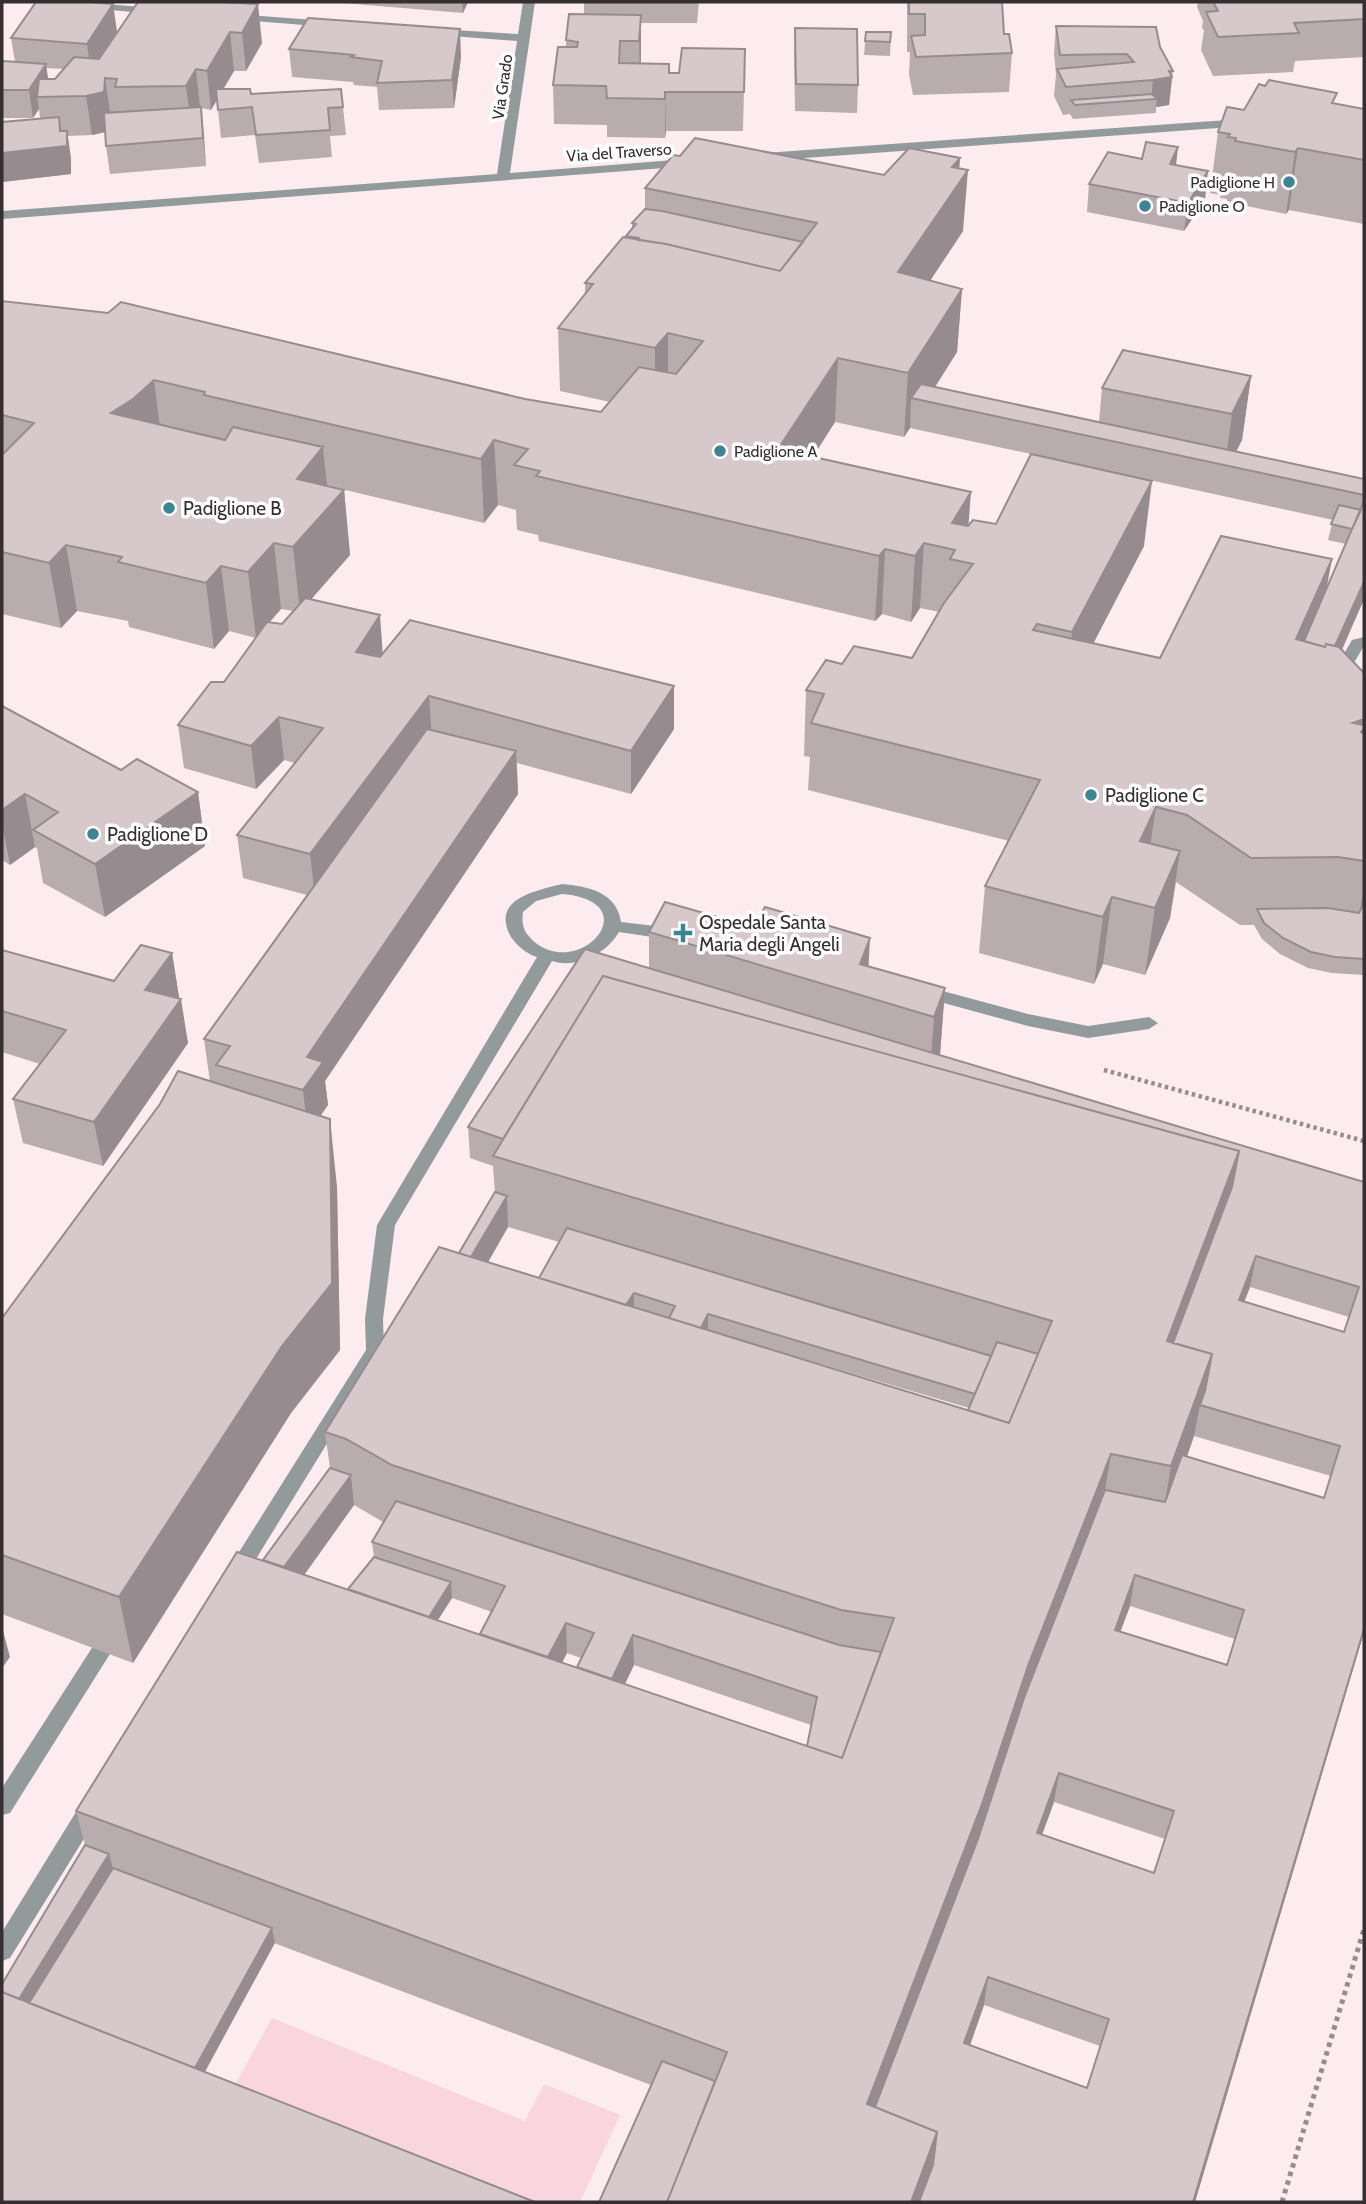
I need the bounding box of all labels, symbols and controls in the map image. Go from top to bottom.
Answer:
street label: Via Grado [488,53,517,121]
street label: Via del Traverso [566,139,672,166]
place label: Padiglione H [1190,173,1275,192]
marker: Padiglione H [1281,174,1297,190]
place label: Padiglione O [1159,197,1245,216]
marker: Padiglione O [1137,198,1153,214]
place label: Padiglione A [734,442,818,461]
marker: Padiglione A [712,443,728,459]
place label: Padiglione B [183,497,282,520]
marker: Padiglione B [161,500,177,516]
place label: Padiglione C [1105,784,1204,807]
marker: Padiglione C [1083,787,1099,803]
place label: Padiglione D [107,823,208,846]
marker: Padiglione D [85,826,101,842]
place label: Ospedale Santa Maria degli Angeli [699,911,839,956]
marker: Ospedale Santa Maria degli Angeli [673,923,693,943]

